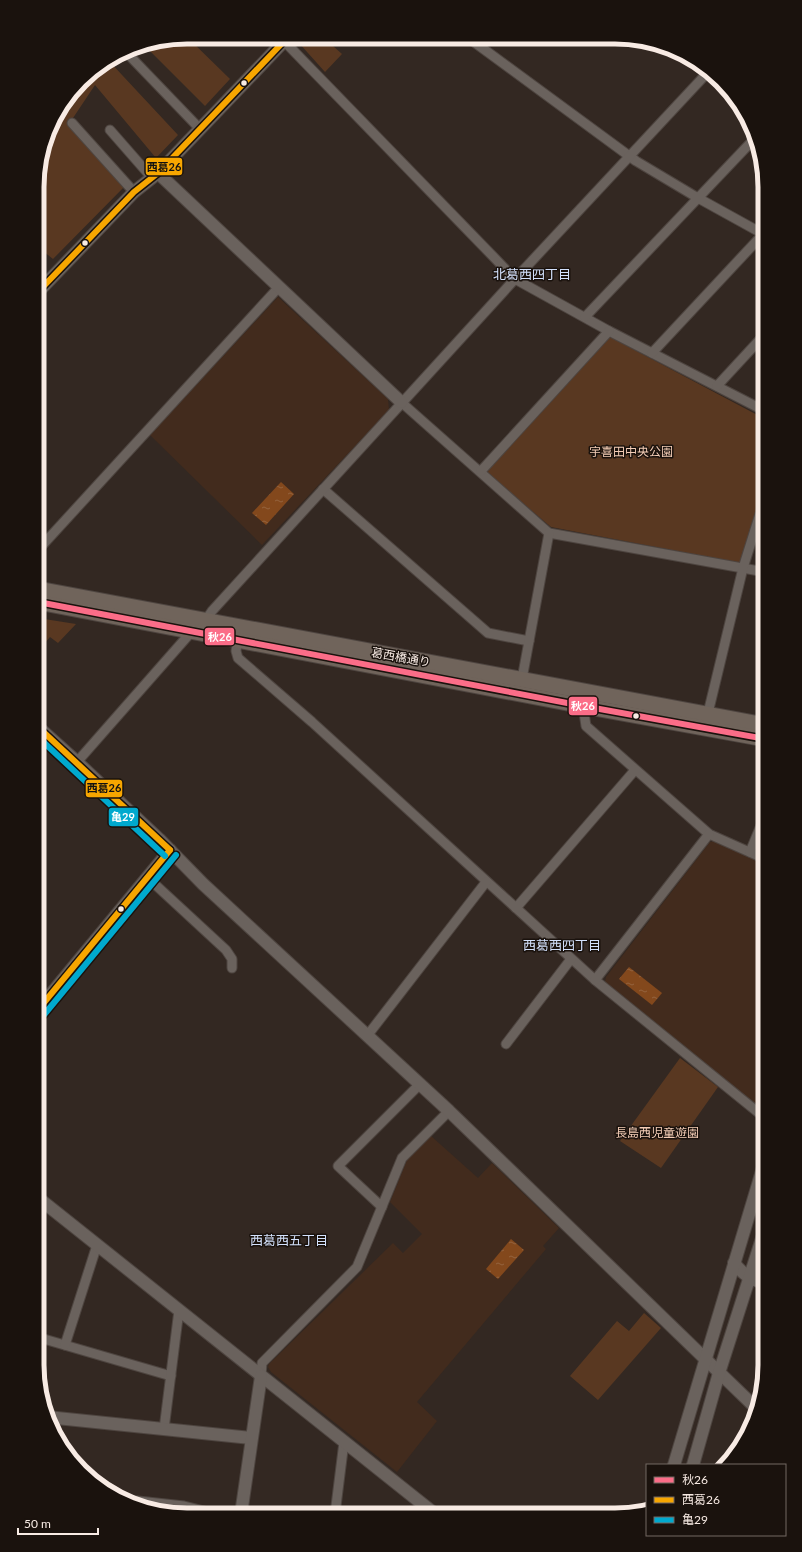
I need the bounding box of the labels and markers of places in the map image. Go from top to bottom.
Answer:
unlabelled marker [239,78,249,88]
unlabelled marker [80,238,90,248]
unlabelled marker [631,711,641,721]
unlabelled marker [116,904,126,914]

